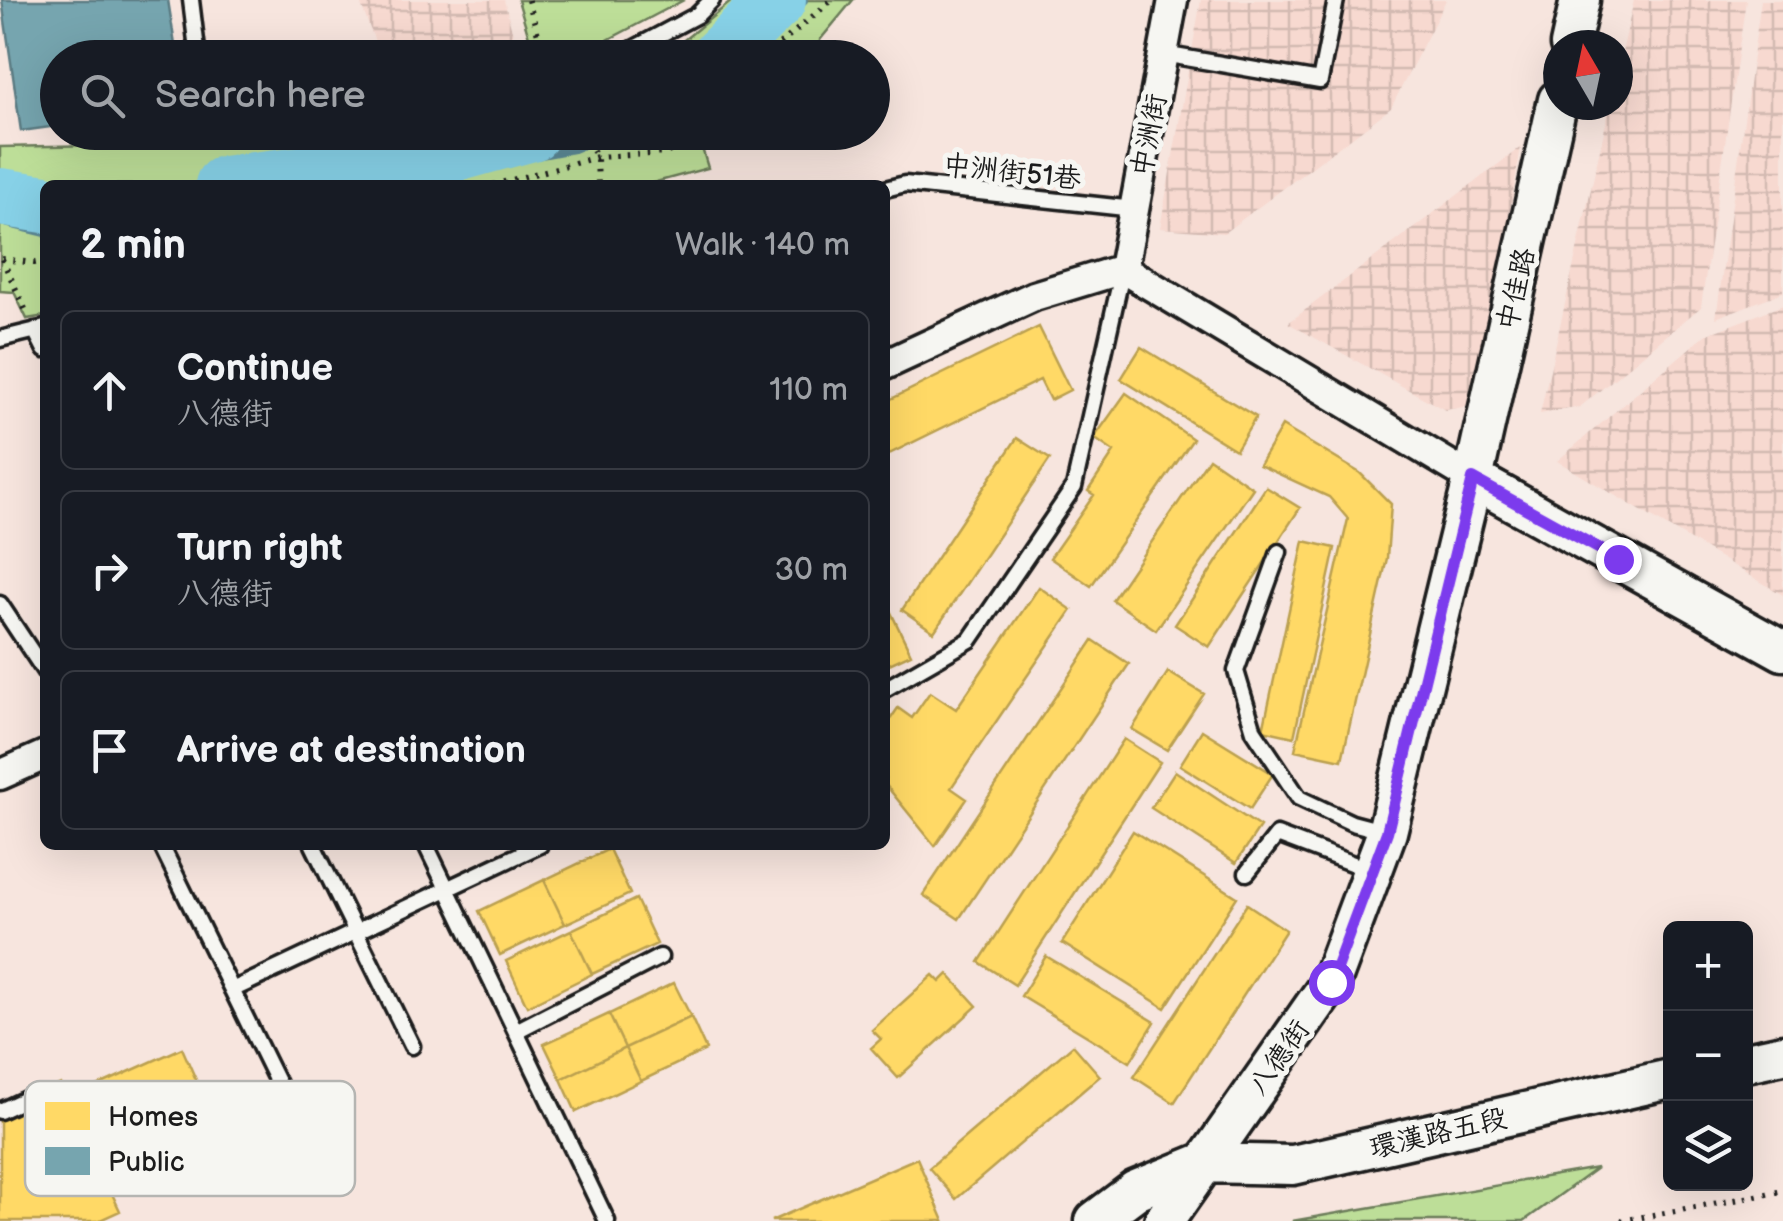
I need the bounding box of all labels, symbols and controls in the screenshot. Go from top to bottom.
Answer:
north arrow [1543,30,1633,120]
search box [40,40,890,150]
icon: search [75,68,130,123]
text: Search here [155,73,366,118]
street label: 中洲街 [1125,91,1174,180]
street label: 中洲街51巷 [941,149,1084,196]
text: 2 min [80,220,186,271]
text: Walk · 140 m [675,226,850,265]
street label: 中佳路 [1491,245,1542,334]
text: Continue [177,346,333,391]
icon: ahead [82,363,137,418]
text: 110 m [769,371,848,410]
text: 八德街 [177,395,273,434]
text: Turn right [177,526,342,571]
route end [1596,537,1642,583]
icon: right [82,543,137,598]
text: 30 m [774,551,848,590]
text: 八德街 [177,575,273,614]
icon: arrive [82,723,137,778]
text: Arrive at destination [177,728,526,773]
map controls [1663,921,1753,1191]
button: + [1663,921,1753,1011]
route start [1309,960,1355,1006]
button: − [1663,1011,1753,1101]
street label: 八德街 [1242,1014,1317,1102]
legend [25,1081,355,1196]
text: Homes [108,1101,198,1134]
button: layers [1663,1101,1753,1191]
street label: 環漢路五段 [1366,1102,1510,1165]
text: Public [108,1146,185,1179]

